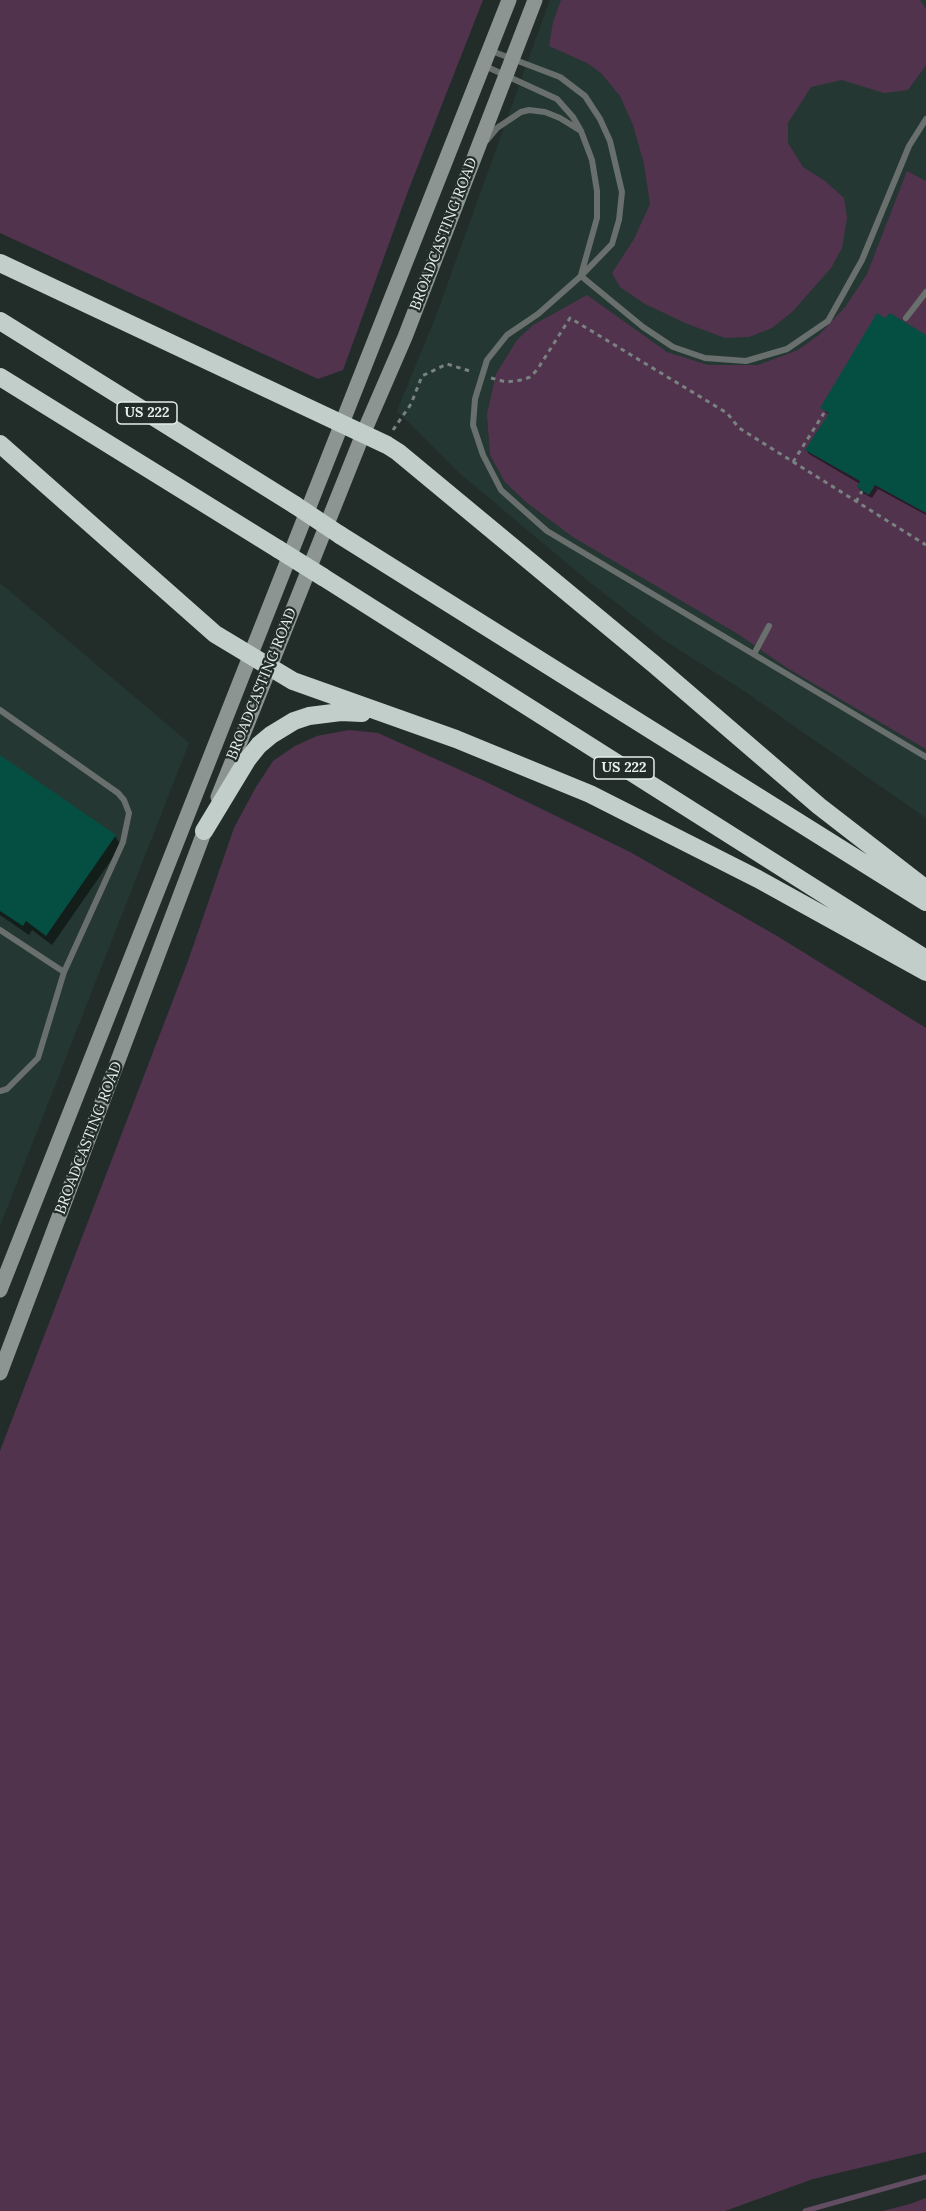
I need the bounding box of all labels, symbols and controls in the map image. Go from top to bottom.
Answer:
street label: BROADCASTING ROAD [407,155,481,313]
road number: US 222 [117,402,177,424]
street label: BROADCASTING ROAD [223,605,301,763]
road number: US 222 [594,757,654,779]
street label: BROADCASTING ROAD [52,1059,126,1217]

